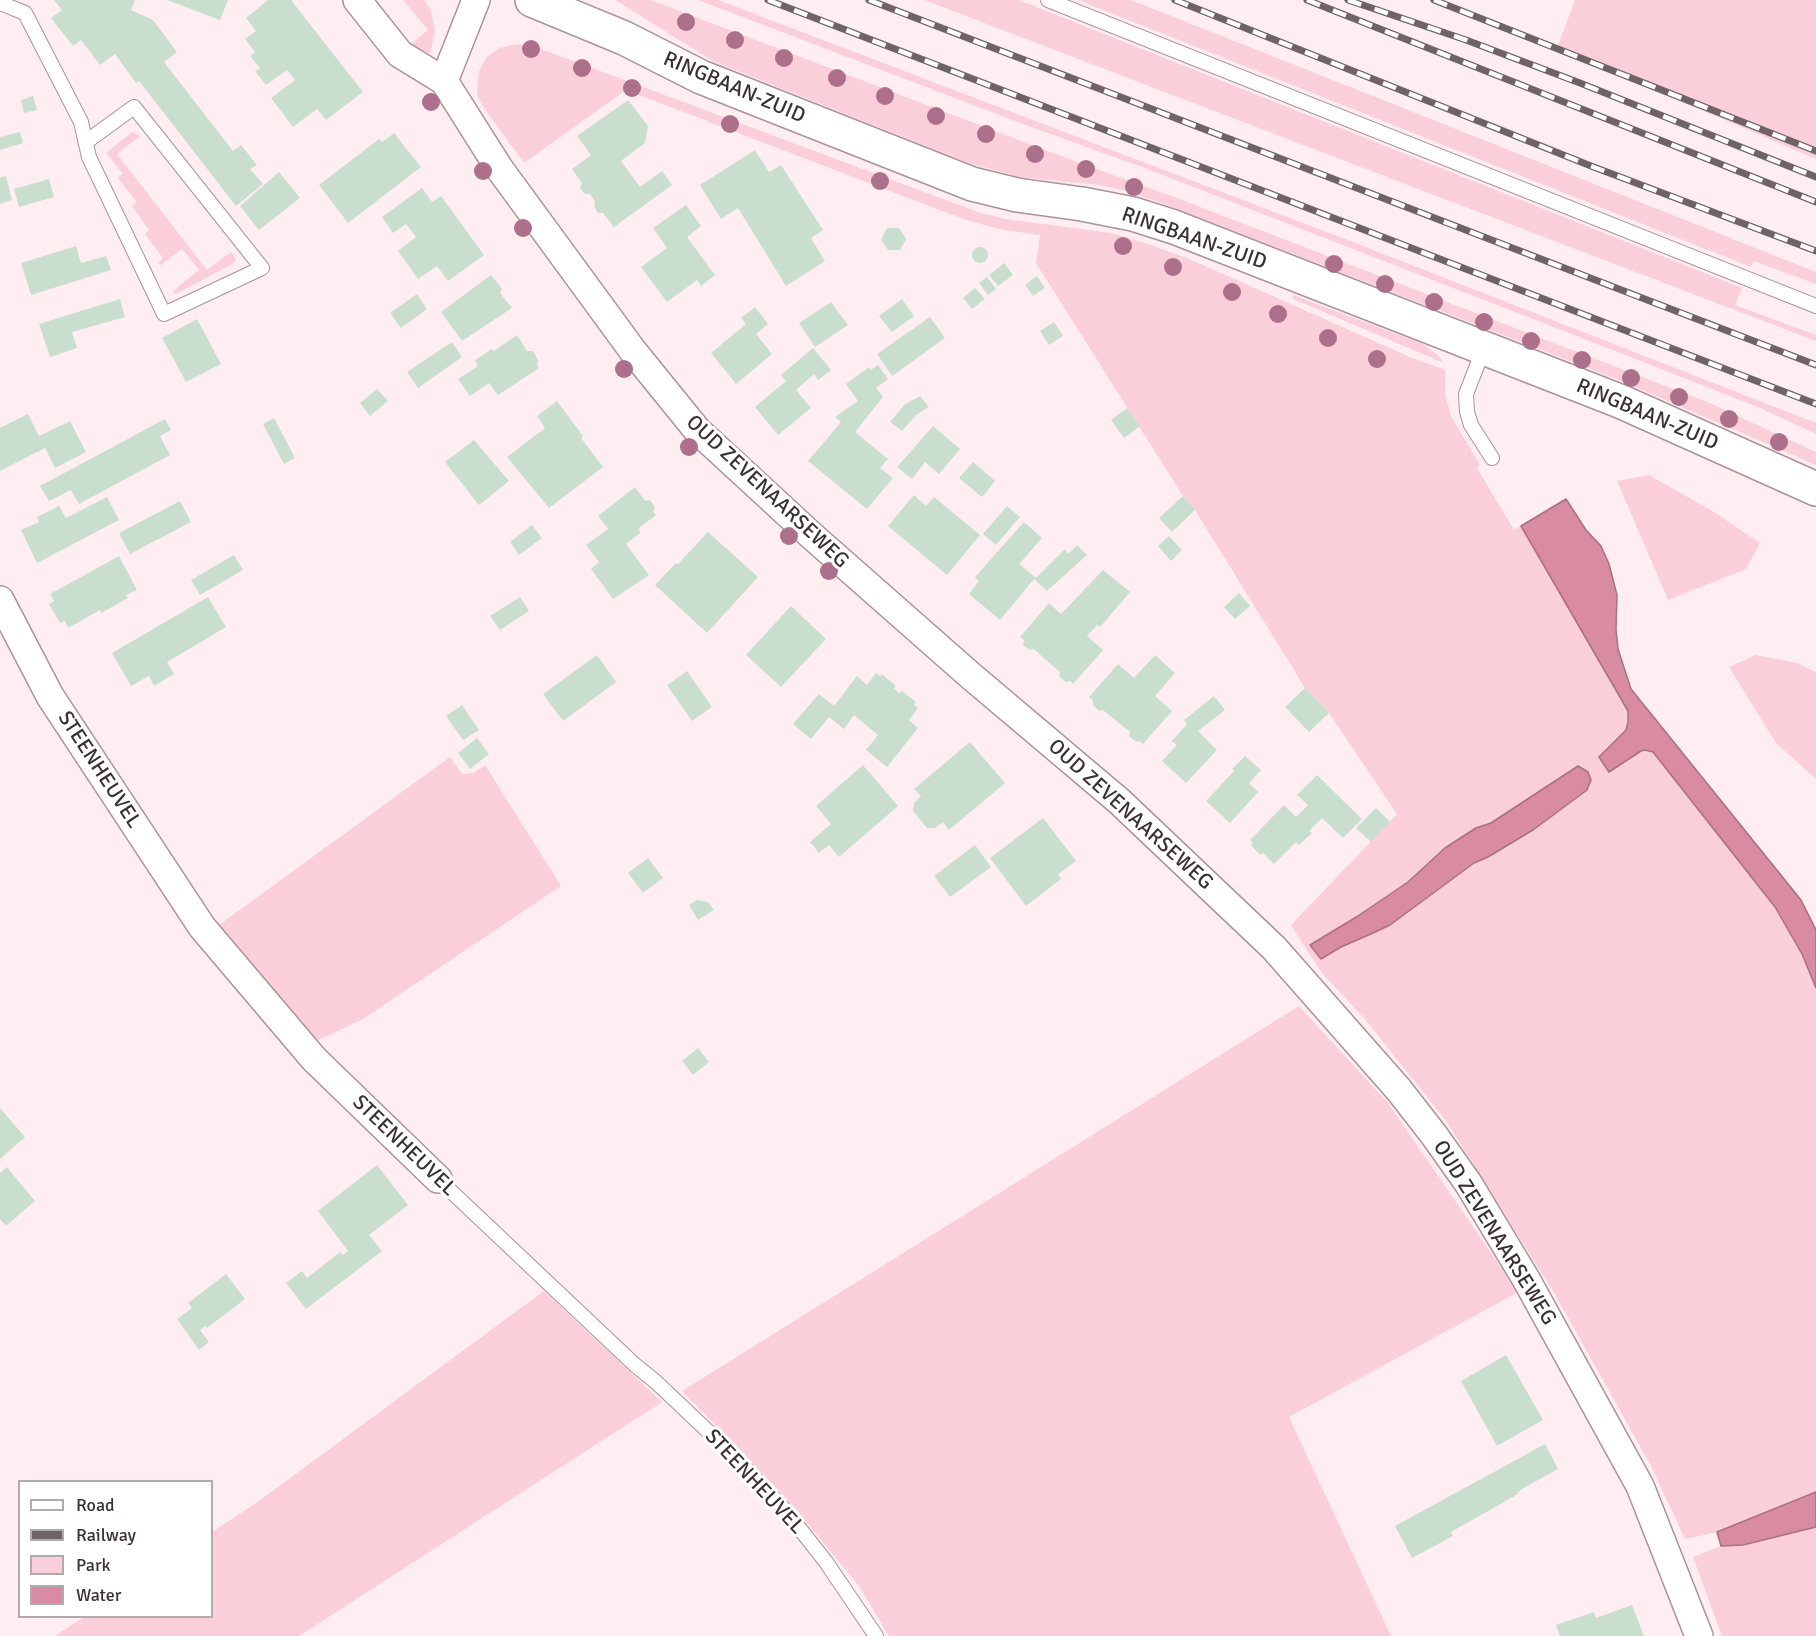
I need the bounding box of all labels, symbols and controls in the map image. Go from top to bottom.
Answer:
street label: RINGBAAN-ZUID [659,47,809,129]
street label: RINGBAAN-ZUID [1118,202,1270,276]
street label: RINGBAAN-ZUID [1572,374,1722,456]
street label: OUD ZEVENAARSEWEG [681,410,853,574]
street label: STEENHEUVEL [52,707,146,833]
street label: OUD ZEVENAARSEWEG [1042,734,1218,896]
street label: STEENHEUVEL [347,1090,461,1202]
street label: OUD ZEVENAARSEWEG [1427,1136,1561,1330]
street label: STEENHEUVEL [699,1424,809,1540]
legend [18,1480,213,1618]
text: Road [76,1494,115,1516]
text: Railway [76,1524,136,1546]
text: Park [76,1554,111,1576]
text: Water [76,1584,121,1606]

